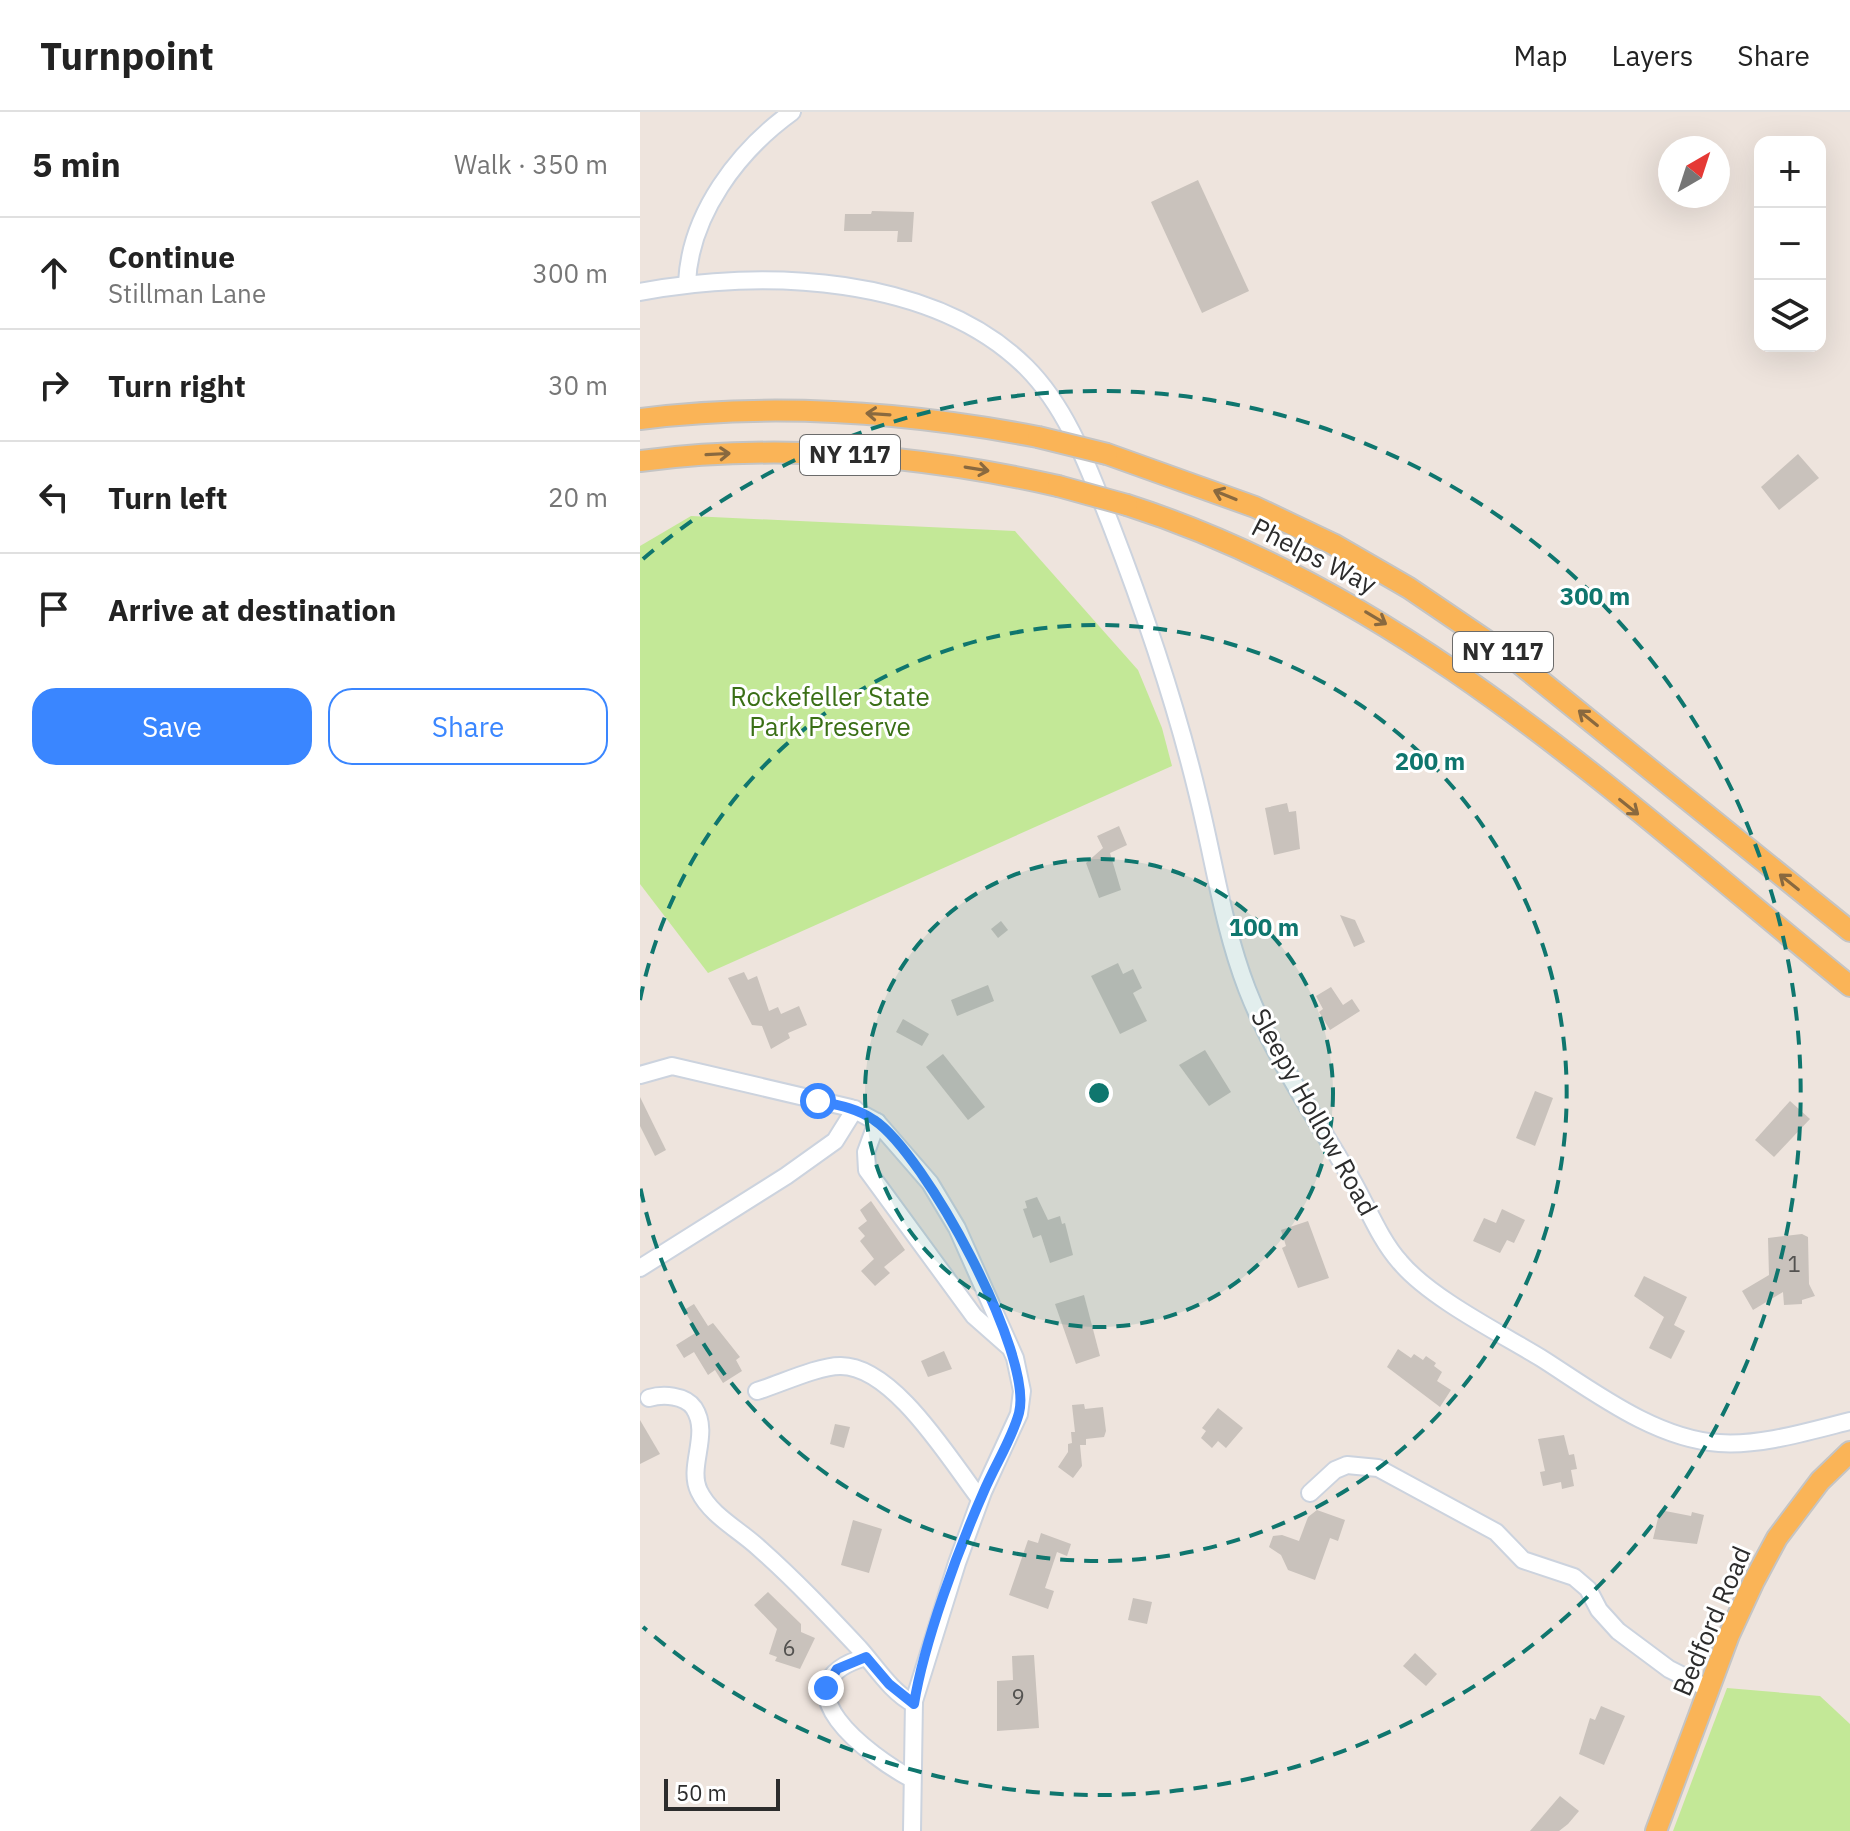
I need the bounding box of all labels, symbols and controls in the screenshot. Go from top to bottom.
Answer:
text: Turnpoint [40,31,214,80]
text: Map [1513,37,1567,74]
text: Layers [1611,37,1693,74]
text: Share [1737,37,1810,74]
north arrow [1658,136,1730,208]
map controls [1754,136,1826,352]
button: + [1754,136,1826,208]
text: 5 min [32,142,121,186]
text: Walk · 350 m [454,147,608,181]
button: − [1754,208,1826,280]
text: Continue [108,237,235,276]
icon: ahead [32,251,76,295]
text: 300 m [532,256,608,290]
text: Stillman Lane [108,276,266,310]
button: layers [1754,280,1826,352]
icon: right [32,363,76,407]
text: Turn right [108,366,246,405]
text: 30 m [548,368,608,402]
one-way arrow [865,407,892,422]
road number: NY 117 [800,435,900,475]
one-way arrow [704,446,731,461]
one-way arrow [963,462,989,477]
icon: left [32,475,76,519]
text: Turn left [108,478,227,517]
text: 20 m [548,480,608,514]
one-way arrow [1213,486,1238,501]
street label: Phelps Way [1246,509,1383,601]
text: 300 m [1560,580,1630,612]
icon: arrive [32,587,76,631]
text: Arrive at destination [108,590,396,629]
one-way arrow [1365,610,1388,626]
road number: NY 117 [1453,632,1553,672]
park label: Rockefeller State Park Preserve [730,679,930,743]
button: Save [32,688,312,765]
button: Share [328,688,608,765]
one-way arrow [1578,709,1598,727]
text: 200 m [1395,745,1465,777]
one-way arrow [1618,798,1639,815]
one-way arrow [1780,873,1800,891]
text: 100 m [1229,911,1299,943]
street label: Sleepy Hollow Road [1244,1002,1386,1221]
centre of rings [1085,1079,1113,1107]
route start [800,1083,836,1119]
house number: 1 [1787,1249,1801,1278]
street label: Bedford Road [1664,1541,1758,1701]
house number: 6 [782,1633,796,1662]
route end [808,1670,844,1706]
house number: 9 [1011,1682,1025,1711]
scale bar [664,1775,780,1811]
text: 50 m [676,1778,727,1807]

